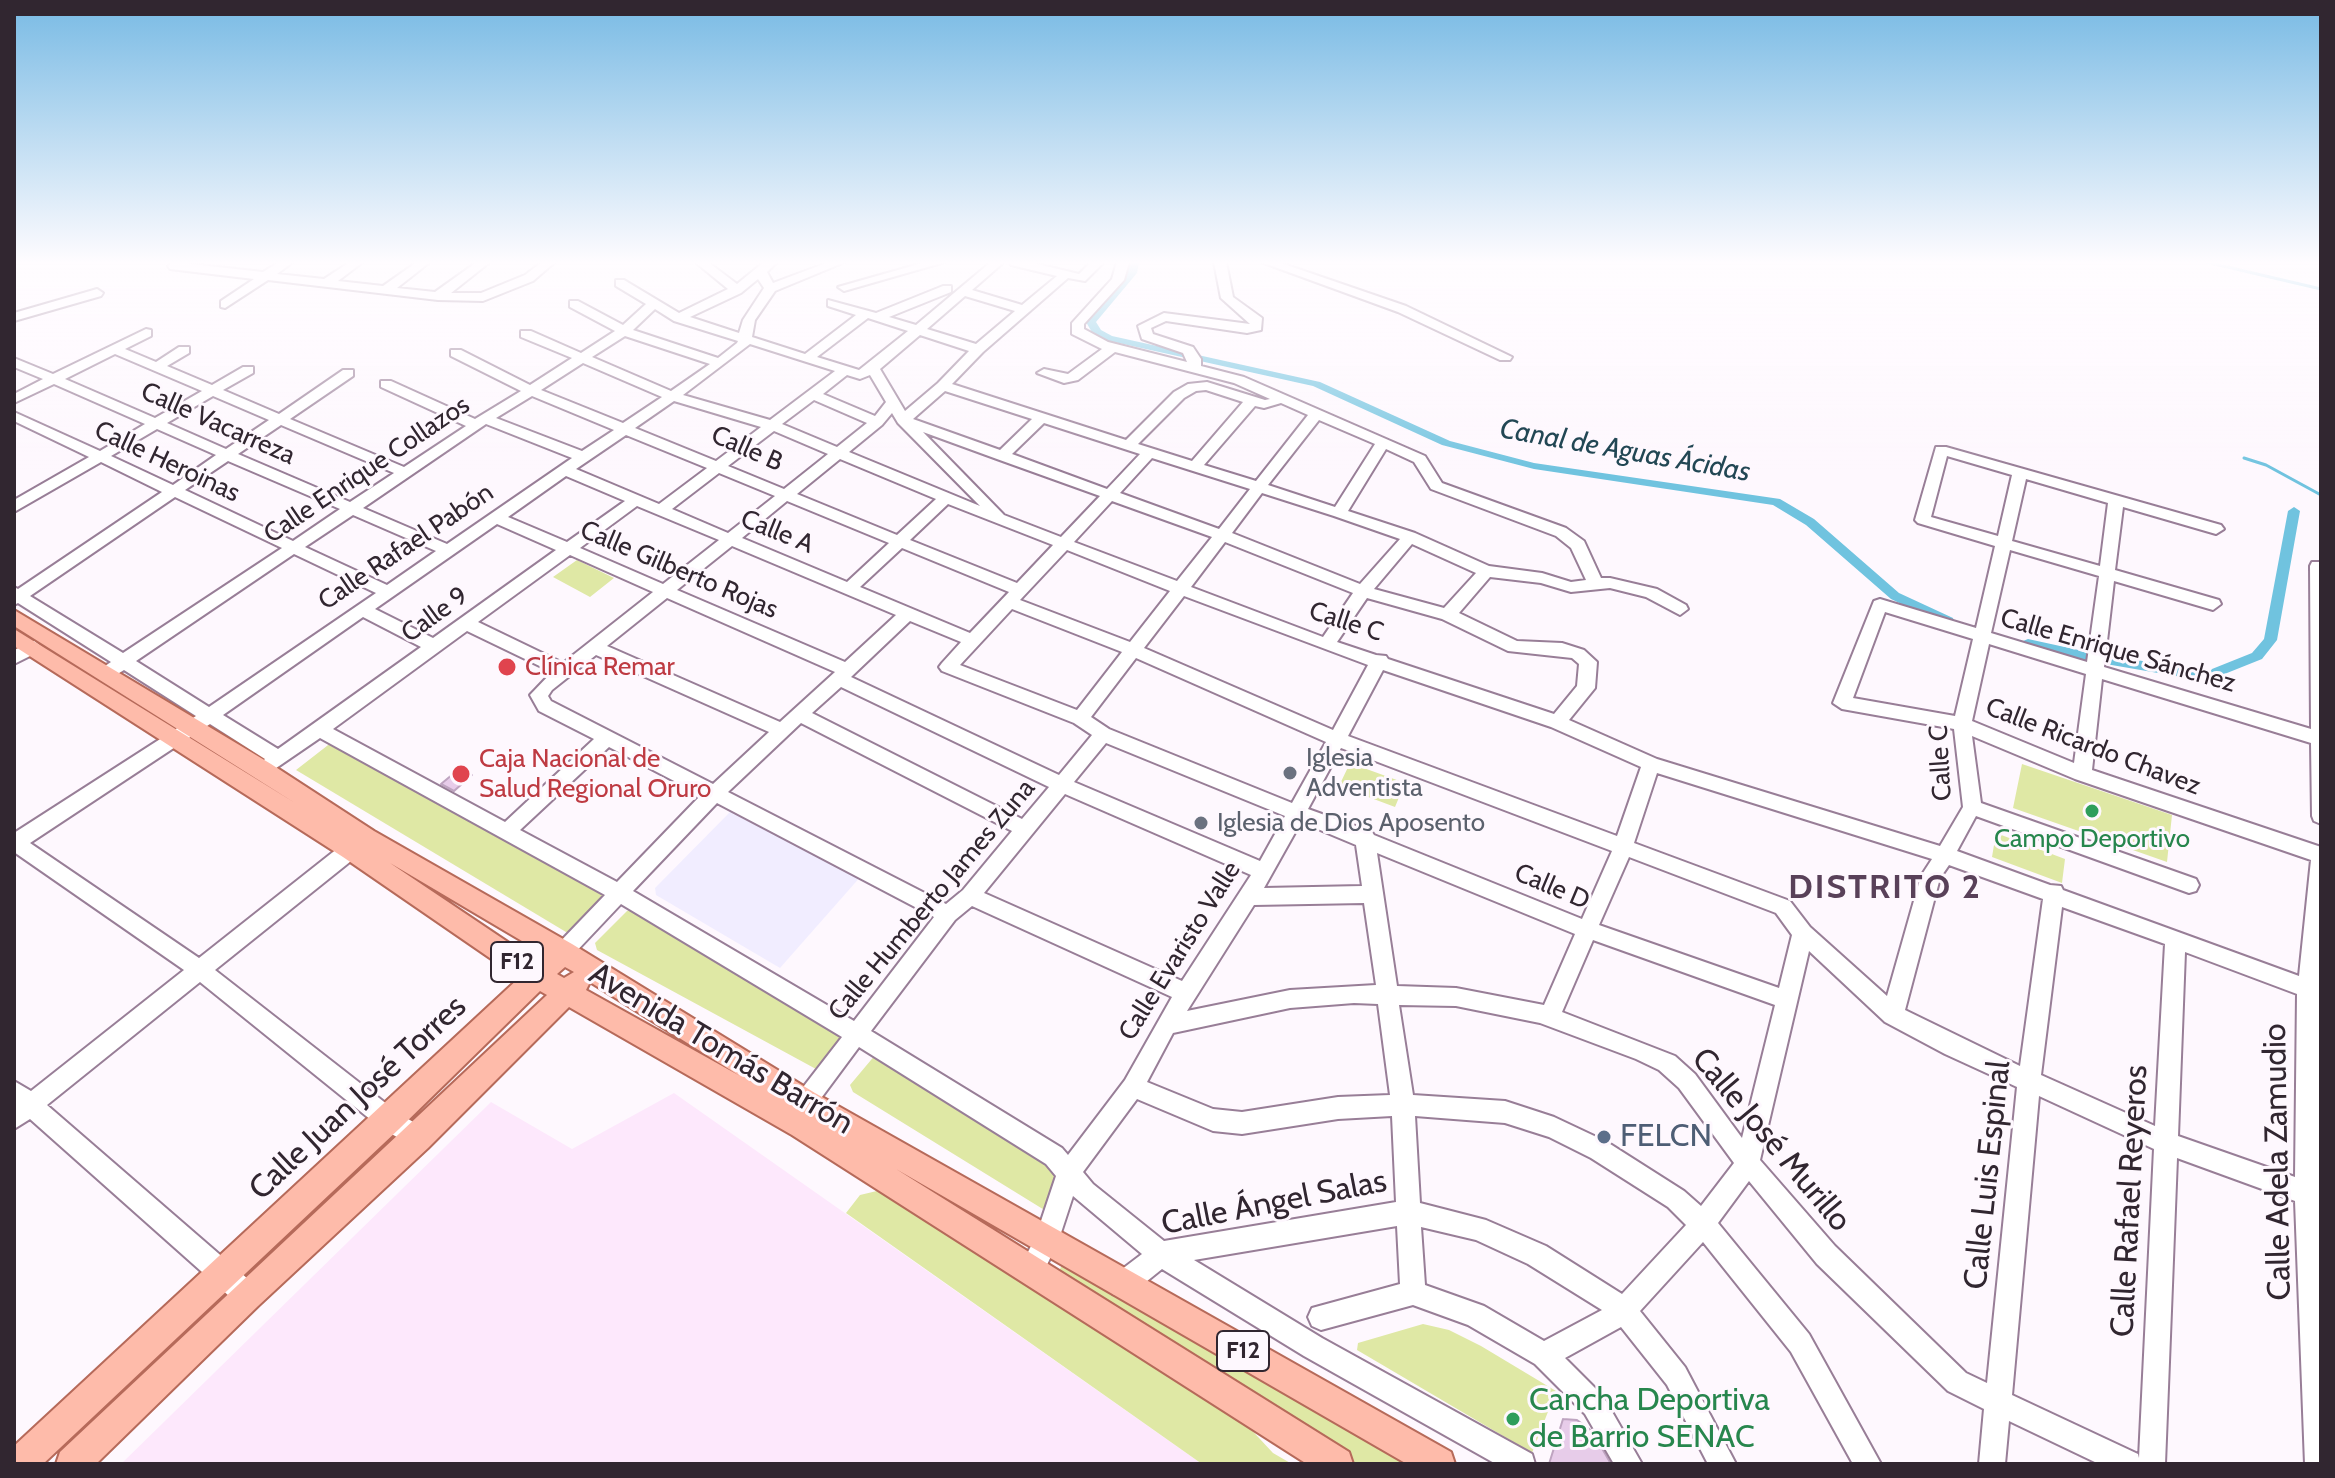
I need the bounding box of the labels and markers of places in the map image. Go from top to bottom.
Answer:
place label: Clínica Remar [525,651,675,683]
marker: Clínica Remar [496,656,518,678]
place label: Iglesia Adventista [1306,742,1423,804]
place label: Caja Nacional de Salud Regional Oruro [479,743,711,804]
marker: Caja Nacional de Salud Regional Oruro [450,763,472,785]
marker: Iglesia Adventista [1281,764,1299,782]
marker: Campo Deportivo [2083,802,2101,820]
place label: Iglesia de Dios Aposento [1217,807,1485,839]
marker: Iglesia de Dios Aposento [1192,814,1210,832]
place label: Campo Deportivo [1994,823,2190,855]
place label: FELCN [1620,1118,1712,1156]
marker: FELCN [1595,1128,1613,1146]
place label: Cancha Deportiva de Barrio SENAC [1529,1382,1770,1457]
marker: Cancha Deportiva de Barrio SENAC [1504,1410,1522,1428]

